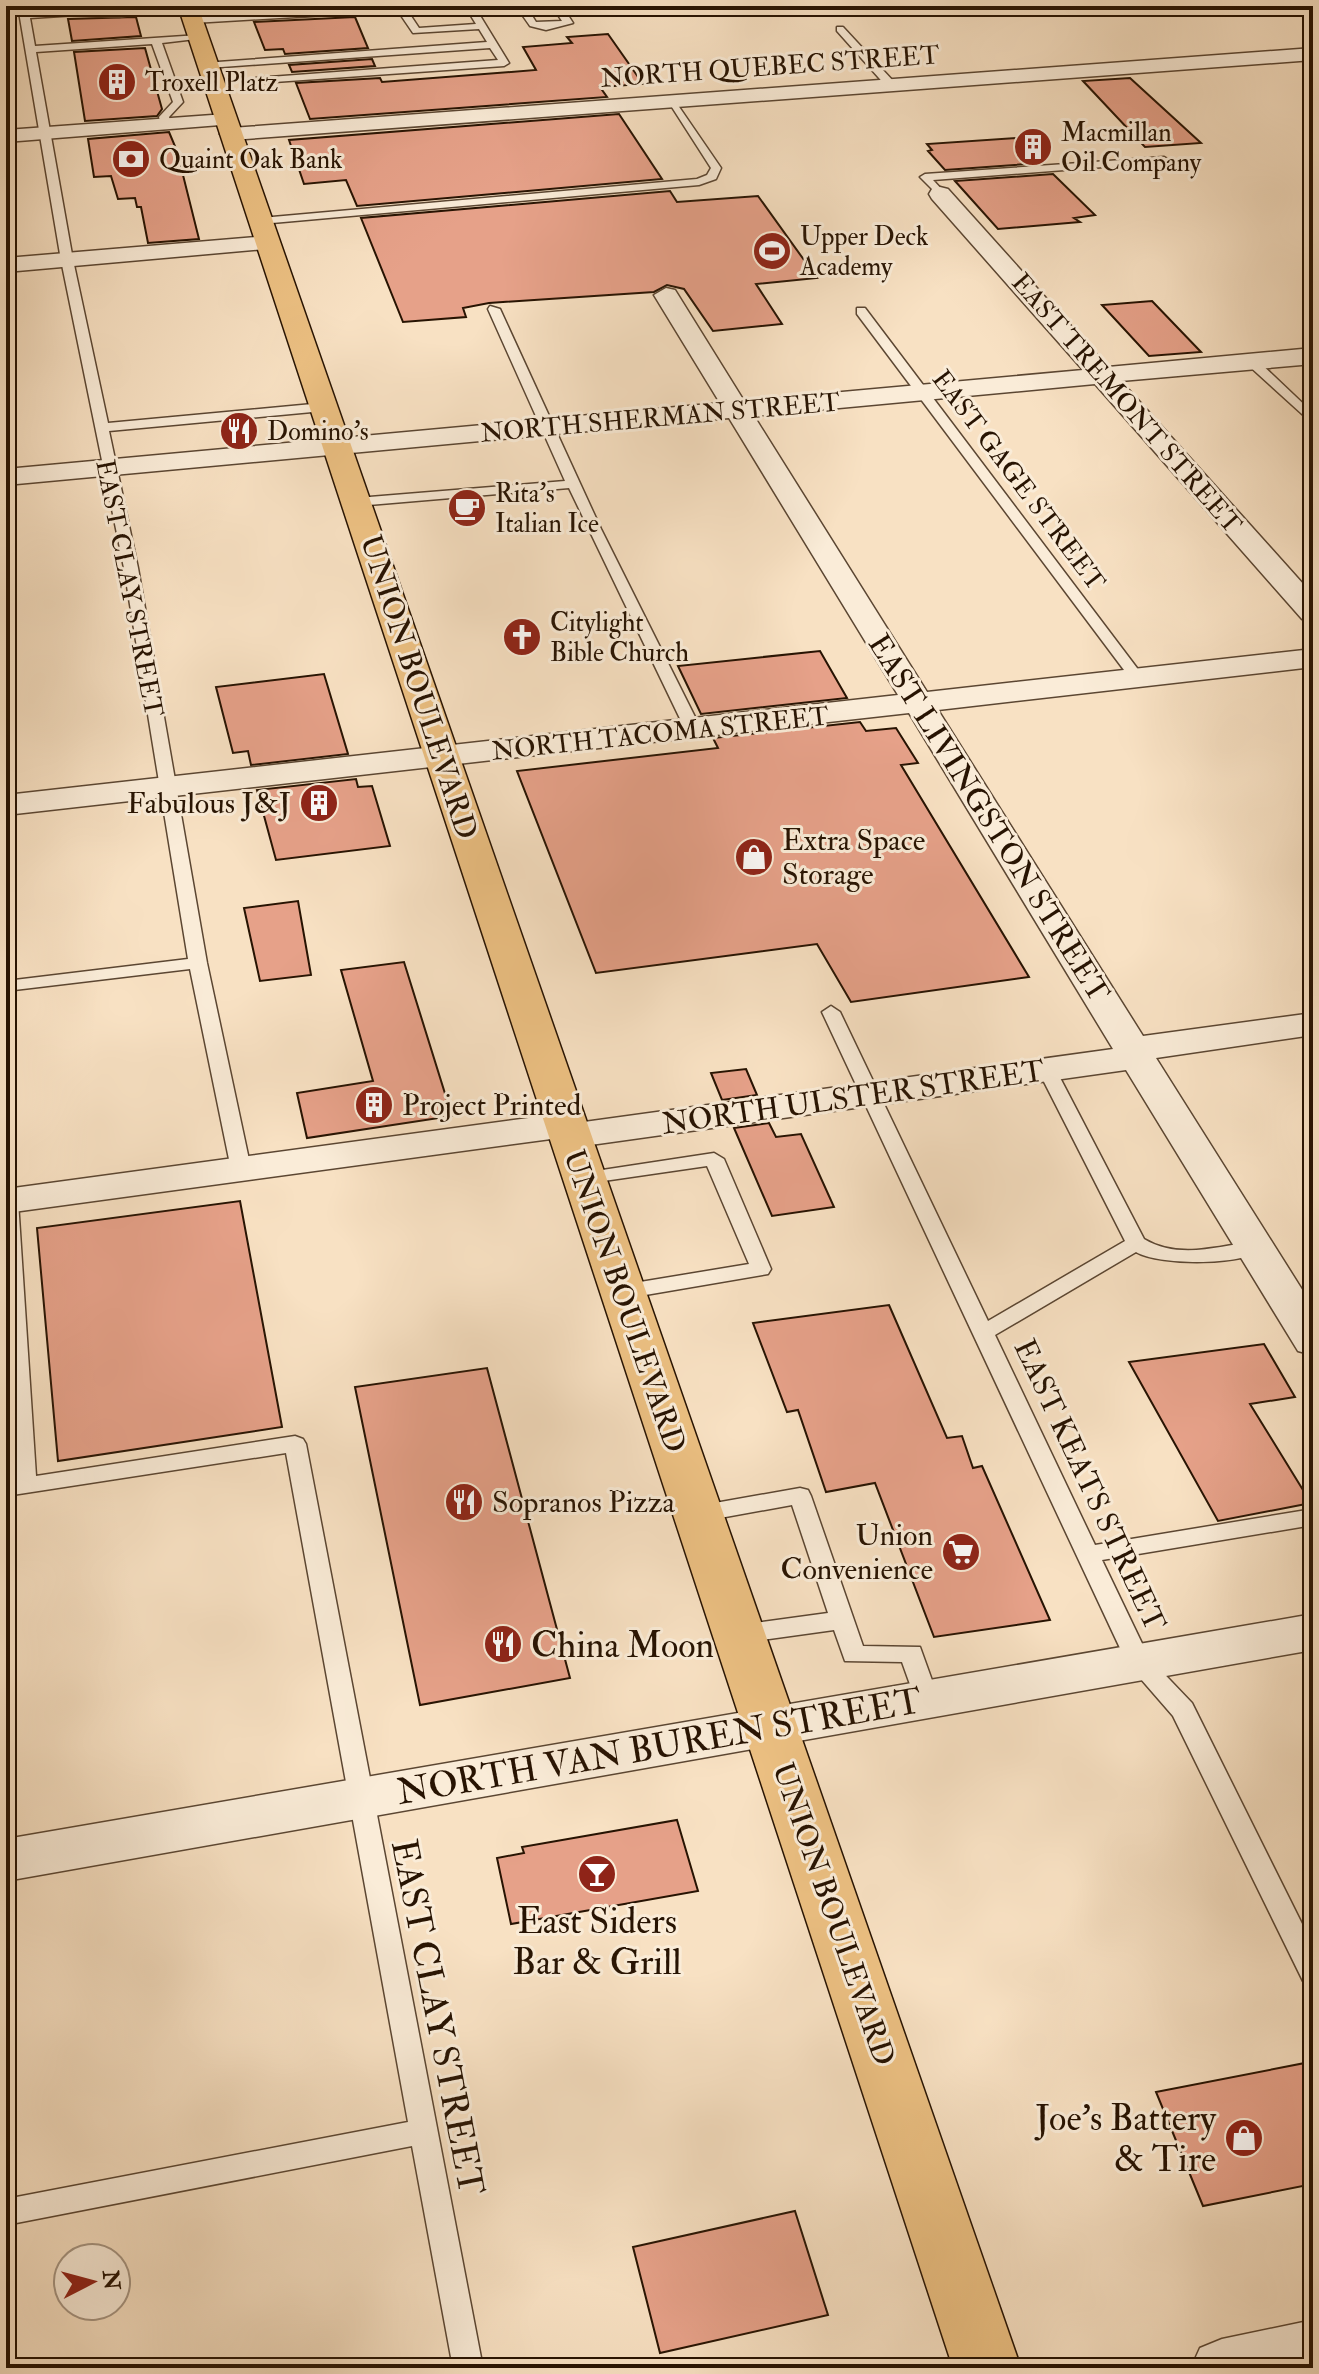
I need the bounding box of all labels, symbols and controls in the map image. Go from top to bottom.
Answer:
street label: NORTH QUEBEC STREET [600,39,941,95]
building icon: Troxell Platz [96,61,138,103]
place label: Troxell Platz [145,67,278,99]
place label: Macmillan Oil Company [1061,117,1202,180]
building icon: Macmillan Oil Company [1012,126,1054,168]
bank icon: Quaint Oak Bank [110,138,152,180]
place label: Quaint Oak Bank [159,144,343,176]
place label: Upper Deck Academy [799,221,929,283]
sports icon: Upper Deck Academy [751,230,793,272]
street label: EAST TREMONT STREET [1005,267,1248,540]
street label: EAST GAGE STREET [925,364,1112,597]
street label: NORTH SHERMAN STREET [479,386,841,450]
restaurant icon: Domino's [218,410,260,452]
place label: Domino's [267,416,369,448]
street label: EAST CLAY STREET [88,457,170,719]
place label: Rita's Italian Ice [495,478,599,540]
cafe icon: Rita's Italian Ice [446,487,488,529]
street label: UNION BOULEVARD [352,530,485,844]
place label: Citylight Bible Church [550,607,689,669]
church icon: Citylight Bible Church [501,616,543,658]
street label: EAST LIVINGSTON STREET [860,628,1117,1009]
street label: NORTH TACOMA STREET [490,700,830,768]
building icon: Fabulous J&J [298,782,340,824]
place label: Fabulous J&J [127,785,291,822]
place label: Extra Space Storage [782,822,925,893]
shop icon: Extra Space Storage [733,836,775,878]
street label: NORTH ULSTER STREET [659,1052,1047,1143]
building icon: Project Printed [353,1084,395,1126]
place label: Project Printed [402,1087,581,1124]
street label: UNION BOULEVARD [555,1145,694,1457]
street label: EAST KEATS STREET [1006,1333,1173,1637]
restaurant icon: Sopranos Pizza [443,1481,485,1523]
place label: Sopranos Pizza [492,1484,676,1521]
place label: Union Convenience [780,1517,933,1588]
supermarket icon: Union Convenience [940,1531,982,1573]
restaurant icon: China Moon [482,1623,524,1665]
place label: China Moon [531,1623,714,1668]
street label: NORTH VAN BUREN STREET [393,1678,925,1815]
street label: UNION BOULEVARD [764,1758,903,2070]
street label: EAST CLAY STREET [381,1836,494,2199]
bar icon: East Siders Bar & Grill [576,1853,618,1895]
place label: East Siders Bar & Grill [513,1899,681,1985]
place label: Joe's Battery & Tire [1034,2096,1217,2182]
shop icon: Joe's Battery & Tire [1223,2117,1265,2159]
north arrow [52,2242,132,2322]
text: N [96,2268,126,2292]

